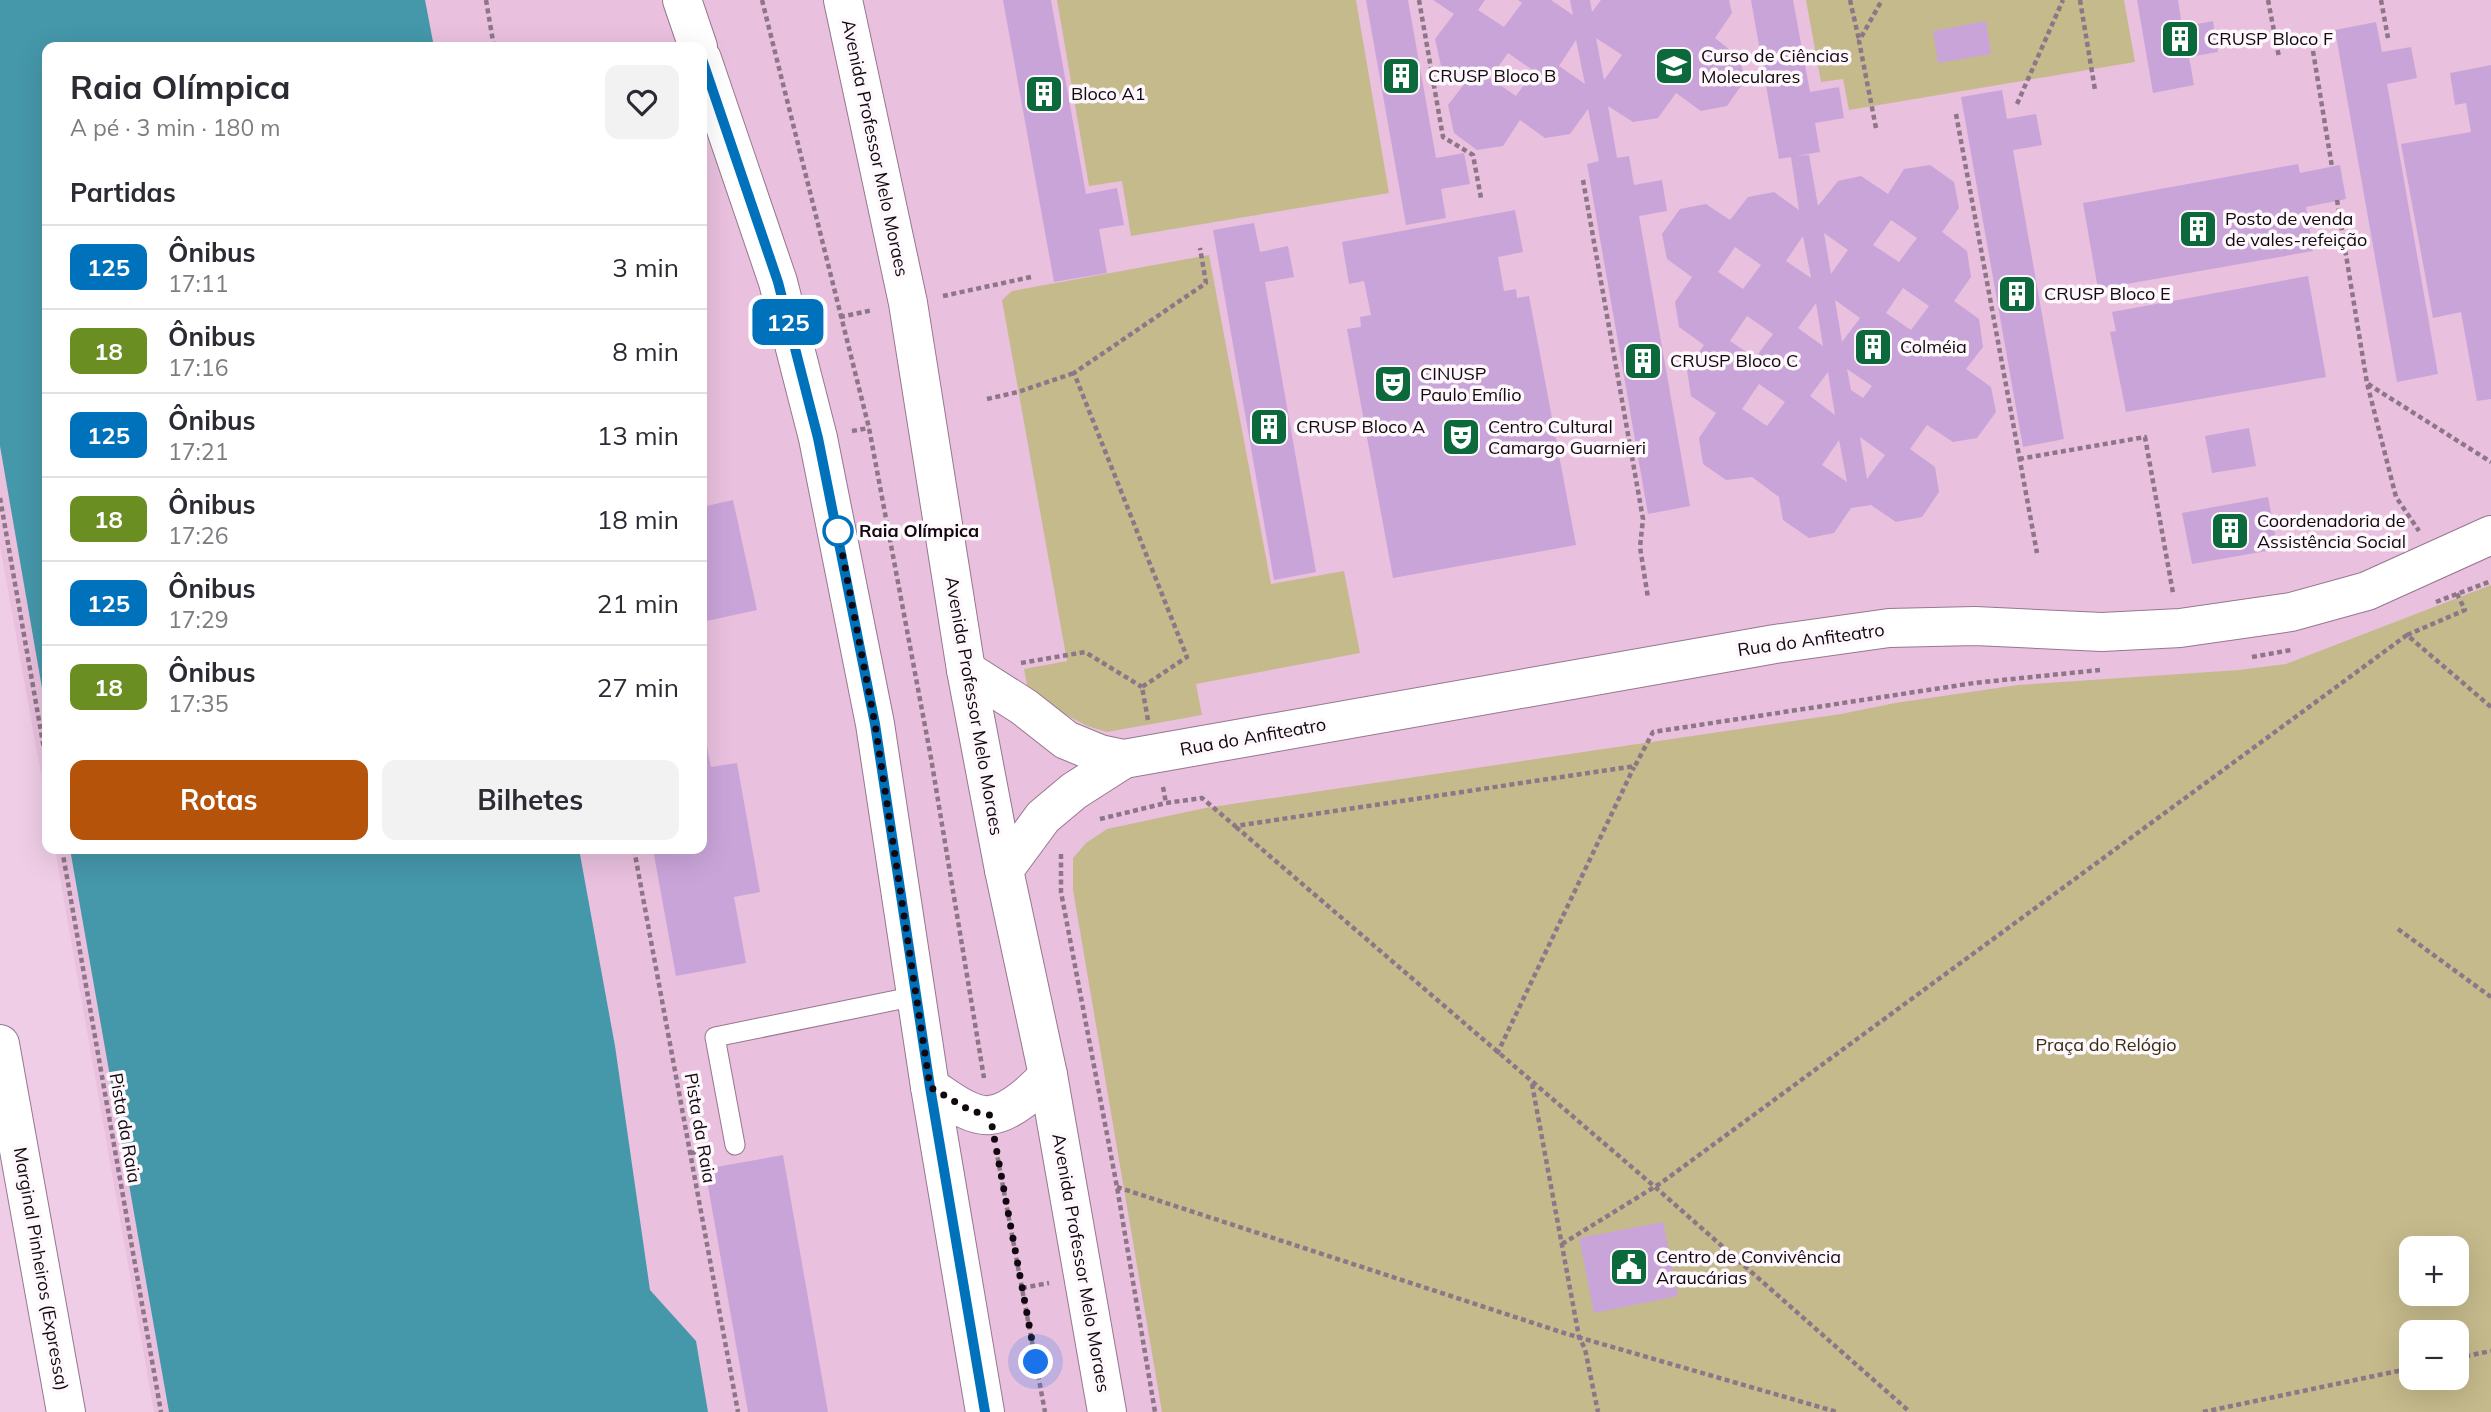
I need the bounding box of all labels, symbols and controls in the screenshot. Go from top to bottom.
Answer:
street label: Avenida Professor Melo Moraes [837,17,914,279]
building icon: CRUSP Bloco F [2159,18,2201,60]
place label: CRUSP Bloco F [2207,27,2333,50]
place label: Curso de Ciências Moleculares [1701,44,1849,88]
school or university icon: Curso de Ciências Moleculares [1653,45,1695,87]
building icon: CRUSP Bloco B [1380,55,1422,97]
place label: CRUSP Bloco B [1428,64,1556,87]
button: heart [605,65,679,139]
text: Raia Olímpica [70,66,291,107]
building icon: Bloco A1 [1023,73,1065,115]
place label: Bloco A1 [1071,82,1146,105]
text: A pé · 3 min · 180 m [70,113,280,142]
text: Partidas [70,176,176,209]
place label: Posto de venda de vales-refeição [2225,207,2367,251]
building icon: Posto de venda de vales-refeição [2177,208,2219,250]
text: Ônibus [168,236,256,269]
text: 3 min [612,251,679,284]
text: 125 [87,252,130,282]
text: 17:11 [168,269,228,298]
building icon: CRUSP Bloco E [1996,273,2038,315]
place label: CRUSP Bloco E [2044,282,2171,305]
line badge: 125 [748,299,828,345]
text: 125 [766,307,810,337]
text: Ônibus [168,320,256,353]
building icon: Colméia [1852,326,1894,368]
text: 8 min [612,335,679,368]
place label: Colméia [1900,335,1967,358]
text: 18 [94,336,123,366]
building icon: CRUSP Bloco C [1622,340,1664,382]
place label: CRUSP Bloco C [1670,349,1798,372]
text: 17:16 [168,353,228,382]
place label: CINUSP Paulo Emílio [1420,362,1521,406]
theatre icon: CINUSP Paulo Emílio [1372,363,1414,405]
text: Ônibus [168,404,256,437]
building icon: CRUSP Bloco A [1248,406,1290,448]
place label: CRUSP Bloco A [1296,415,1425,438]
place label: Centro Cultural Camargo Guarnieri [1488,415,1646,459]
theatre icon: Centro Cultural Camargo Guarnieri [1440,416,1482,458]
text: 13 min [597,419,679,452]
text: 125 [87,420,130,450]
text: 17:21 [168,437,228,466]
text: Ônibus [168,488,256,521]
text: 18 min [597,503,679,536]
text: 18 [94,504,123,534]
place label: Coordenadoria de Assistência Social [2257,509,2406,553]
building icon: Coordenadoria de Assistência Social [2209,510,2251,552]
marker: Raia Olímpica [823,516,853,546]
place label: Raia Olímpica [859,519,979,542]
text: 17:26 [168,521,228,550]
text: Ônibus [168,572,256,605]
street label: Avenida Professor Melo Moraes [940,575,1009,837]
text: 21 min [597,587,679,620]
text: 125 [87,588,130,618]
text: 17:29 [168,605,228,634]
street label: Rua do Anfiteatro [1736,618,1886,661]
text: Ônibus [168,656,256,689]
text: 27 min [597,671,679,704]
text: 18 [94,672,123,702]
text: 17:35 [168,689,228,718]
street label: Rua do Anfiteatro [1178,712,1328,761]
button: Rotas [70,760,368,840]
button: Bilhetes [382,760,679,840]
park label: Praça do Relógio [2036,1033,2176,1056]
street label: Pista da Raia [105,1071,146,1185]
street label: Pista da Raia [680,1071,721,1185]
street label: Avenida Professor Melo Moraes [1047,1132,1116,1394]
street label: Marginal Pinheiros (Expressa) [9,1145,74,1393]
map controls [2399,1236,2469,1390]
button: + [2399,1236,2469,1306]
place label: Centro de Convivência Araucárias [1656,1245,1841,1289]
public building icon: Centro de Convivência Araucárias [1608,1246,1650,1288]
button: − [2399,1320,2469,1390]
your location [1018,1344,1053,1379]

